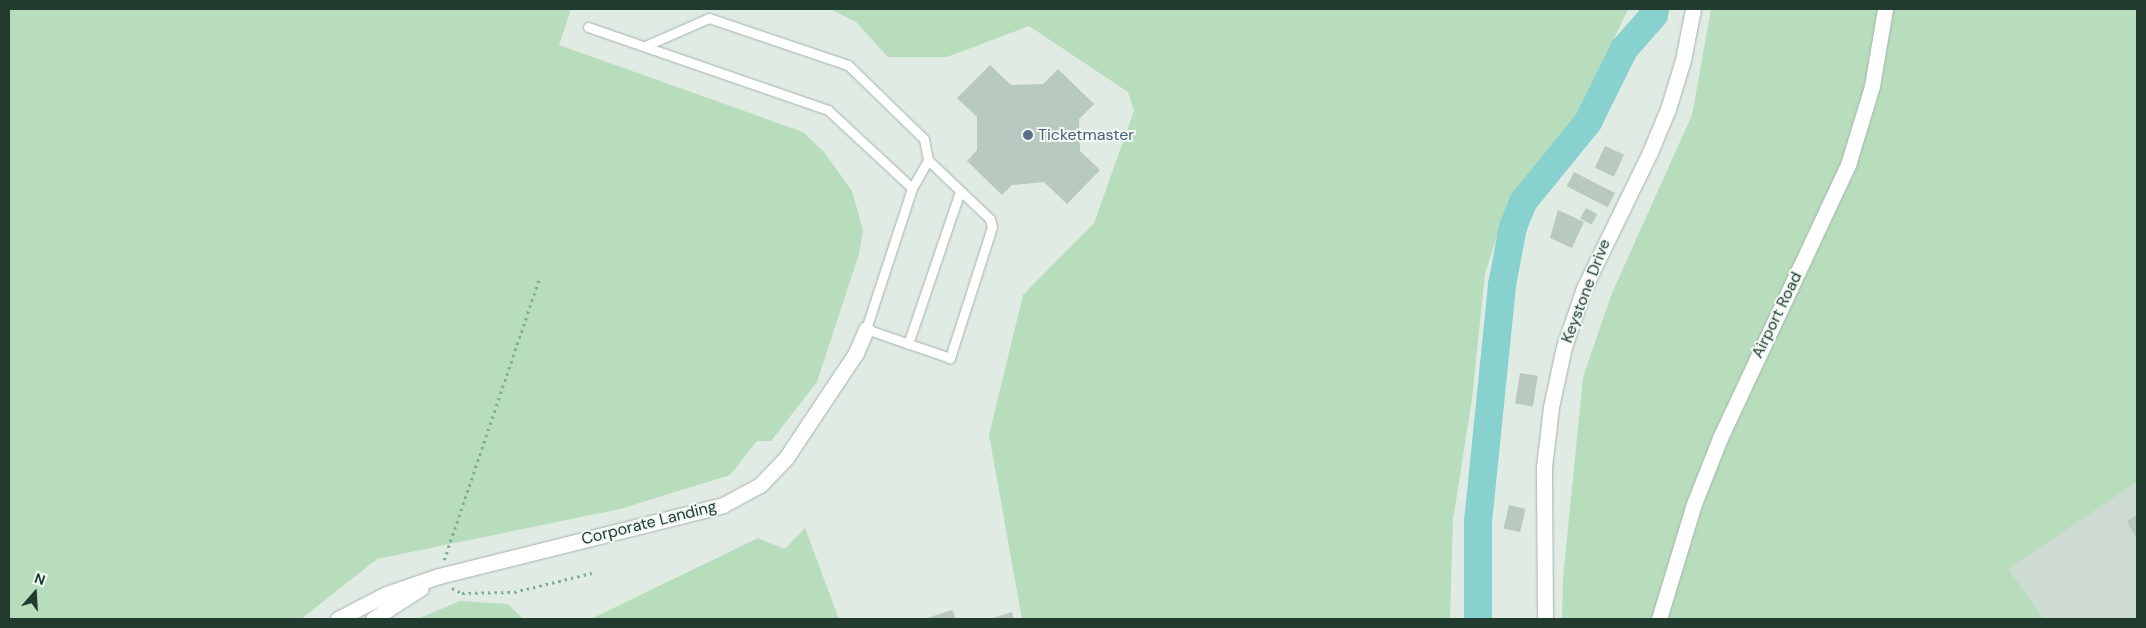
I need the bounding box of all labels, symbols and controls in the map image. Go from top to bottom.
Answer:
place label: Ticketmaster [1038,125,1134,145]
marker: Ticketmaster [1022,129,1034,141]
street label: Keystone Drive [1557,236,1615,346]
street label: Airport Road [1748,269,1806,361]
street label: Corporate Landing [579,497,719,549]
north arrow [10,568,60,618]
text: N [32,569,48,589]

